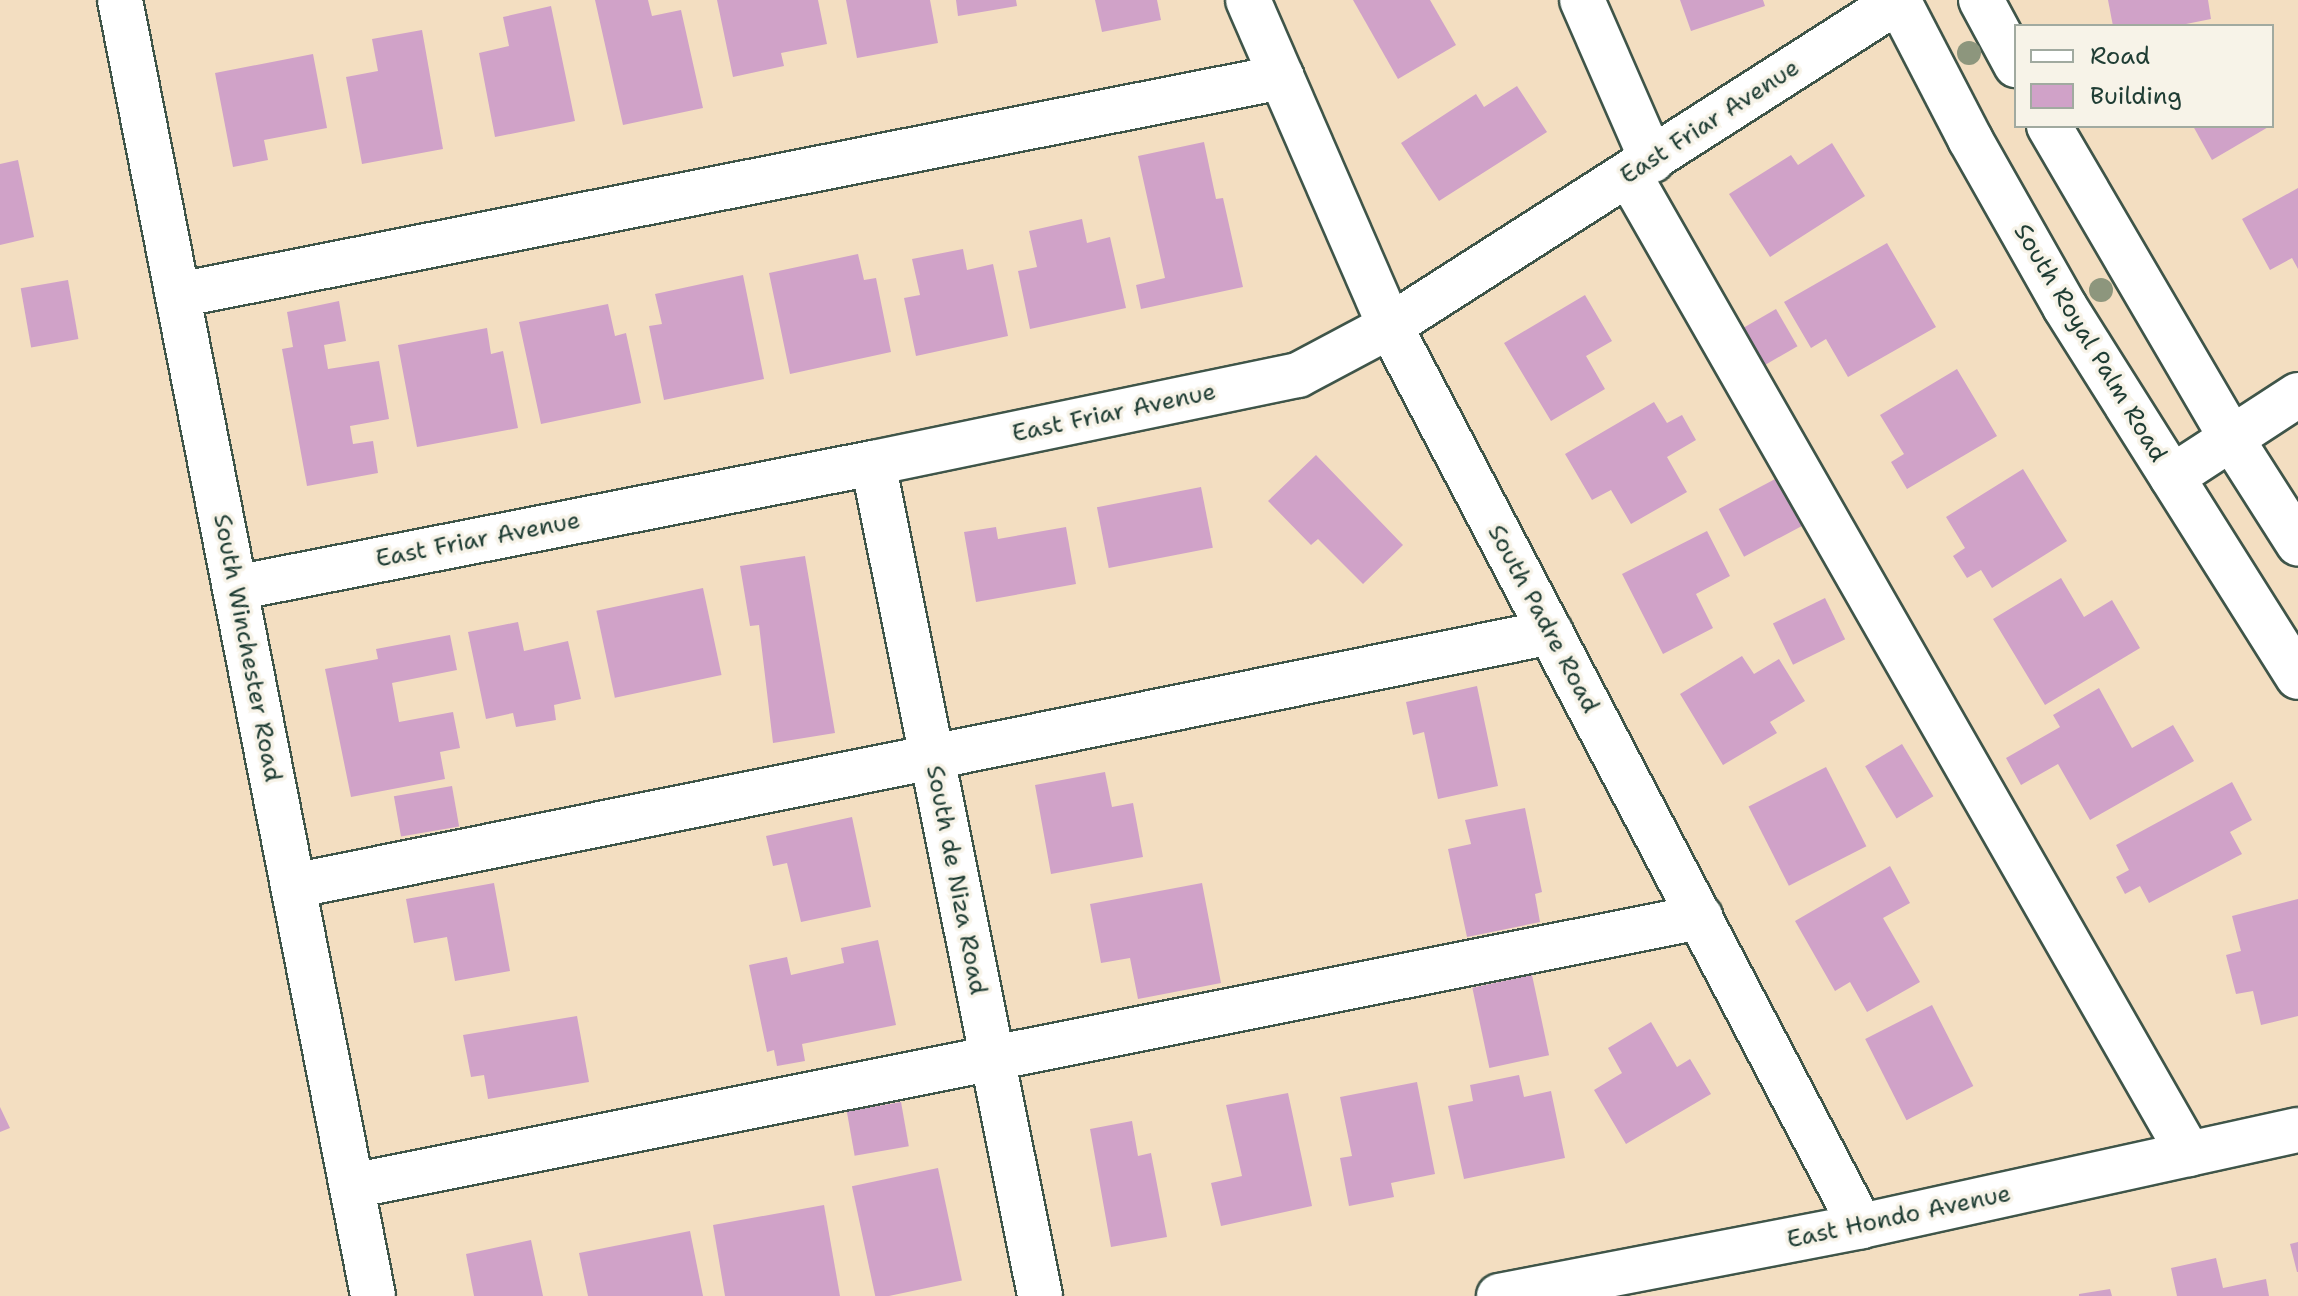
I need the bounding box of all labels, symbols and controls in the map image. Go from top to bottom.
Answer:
legend [2014,24,2274,128]
text: Road [2090,40,2150,72]
street label: East Friar Avenue [1615,53,1805,191]
text: Building [2090,80,2182,112]
street label: South Royal Palm Road [2007,219,2173,467]
street label: East Friar Avenue [1010,377,1218,449]
street label: East Friar Avenue [373,506,583,574]
street label: South Winchester Road [207,512,287,784]
street label: South Padre Road [1481,520,1605,718]
street label: South de Niza Road [920,763,992,997]
street label: East Hondo Avenue [1784,1179,2014,1255]

